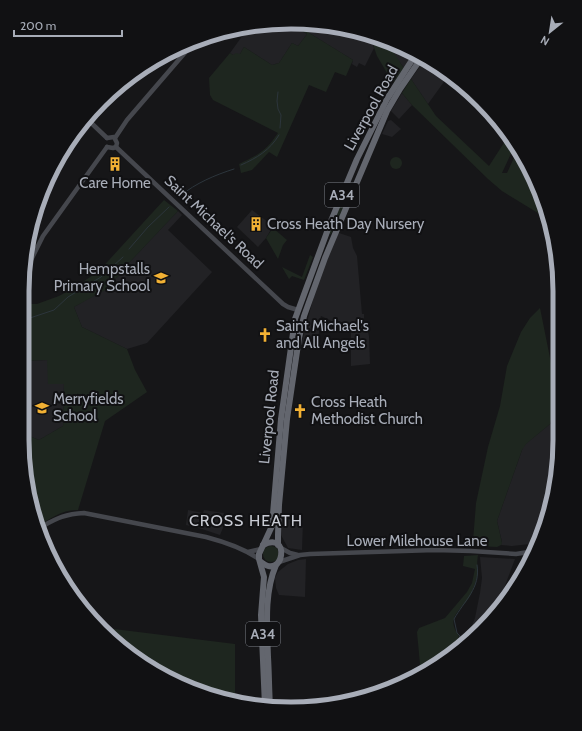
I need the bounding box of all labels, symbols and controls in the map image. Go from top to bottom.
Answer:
scale bar [14,12,122,38]
north arrow [530,12,570,52]
text: 200 m [20,18,56,33]
text: N [538,33,552,49]
street label: Liverpool Road [340,62,402,154]
building icon: Care Home [107,156,123,172]
street label: Saint Michael's Road [161,171,267,273]
place label: Care Home [79,174,151,192]
road number: A34 [325,183,359,207]
place label: Cross Heath Day Nursery [267,215,425,233]
building icon: Cross Heath Day Nursery [248,216,264,232]
place label: Hempstalls Primary School [54,260,150,295]
school or university icon: Hempstalls Primary School [153,270,169,286]
place label: Saint Michael's and All Angels [276,317,369,352]
church icon: Saint Michael's and All Angels [257,327,273,343]
street label: Liverpool Road [255,369,283,465]
place label: Merryfields School [53,390,124,425]
place label: Cross Heath Methodist Church [311,393,423,428]
school or university icon: Merryfields School [34,400,50,416]
church icon: Cross Heath Methodist Church [292,403,308,419]
district label: CROSS HEATH [189,511,303,530]
street label: Lower Milehouse Lane [347,532,488,550]
road number: A34 [246,622,280,646]

